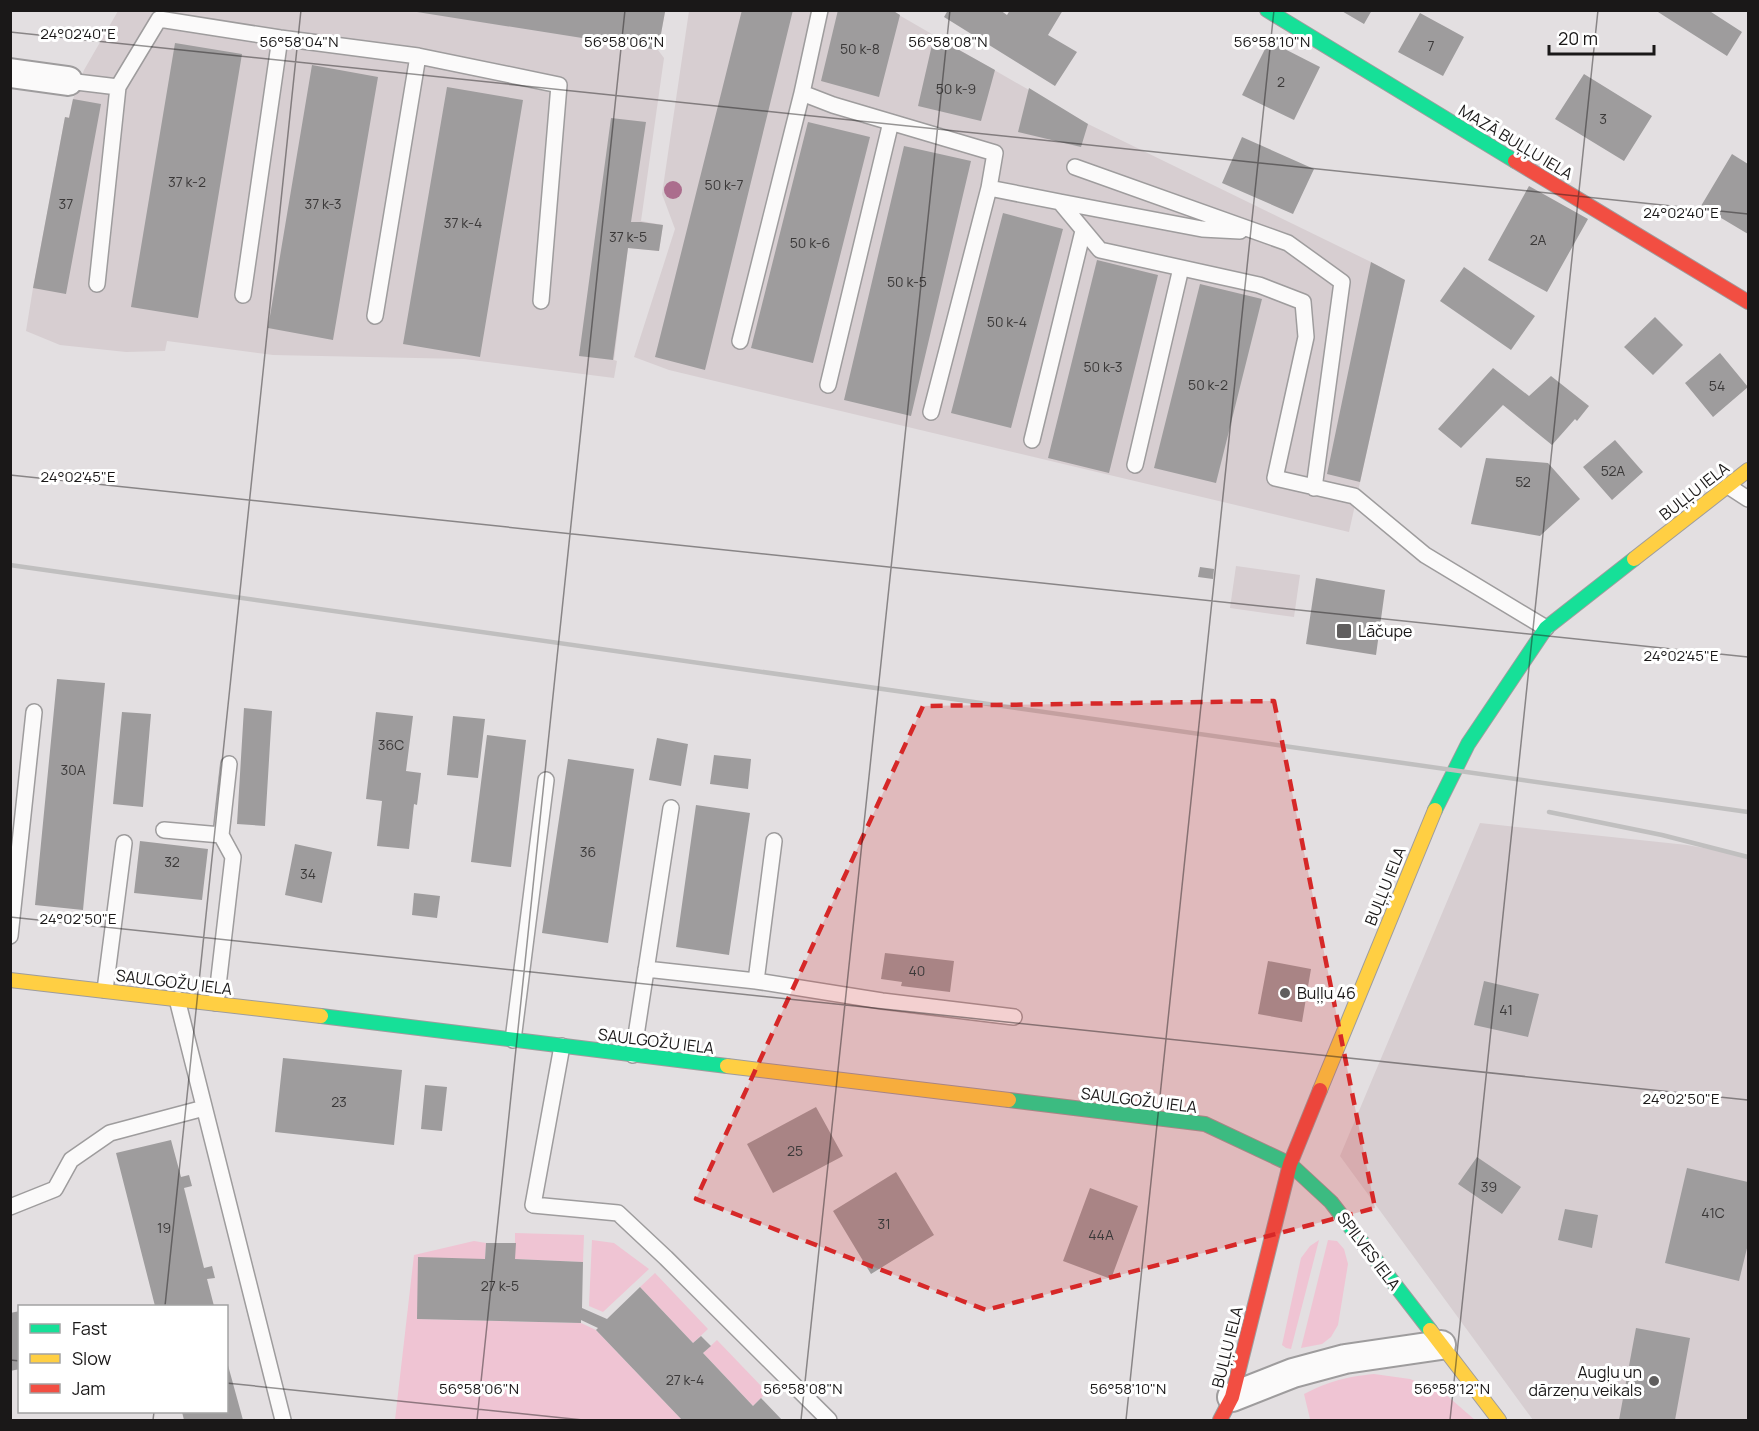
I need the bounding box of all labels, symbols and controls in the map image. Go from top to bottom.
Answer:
scale bar [1549,18,1654,56]
text: 24°02'40"E [40,23,116,44]
text: 20 m [1558,26,1598,50]
text: 56°58'04"N [260,31,338,52]
text: 56°58'06"N [584,31,664,52]
text: 56°58'08"N [908,31,988,52]
text: 56°58'10"N [1234,31,1310,52]
house number: 7 [1427,36,1435,55]
house number: 50 k-8 [840,39,880,58]
house number: 2 [1277,72,1285,91]
house number: 50 k-9 [936,79,976,98]
street label: MAZĀ BUĻĻU IELA [1455,99,1577,185]
house number: 3 [1599,109,1607,128]
house number: 37 k-2 [168,172,206,191]
house number: 50 k-7 [705,175,743,194]
house number: 37 [59,194,73,213]
house number: 37 k-3 [304,194,342,213]
text: 24°02'40"E [1643,202,1719,223]
house number: 37 k-4 [444,213,482,232]
house number: 37 k-5 [609,227,647,246]
house number: 2A [1530,230,1546,249]
house number: 50 k-6 [790,233,830,252]
house number: 50 k-5 [887,272,927,291]
house number: 50 k-4 [987,312,1027,331]
house number: 50 k-3 [1083,357,1123,376]
house number: 50 k-2 [1188,375,1228,394]
house number: 54 [1709,376,1725,395]
street label: BUĻĻU IELA [1655,457,1733,525]
house number: 52A [1601,461,1625,480]
text: 24°02'45"E [41,466,115,487]
house number: 52 [1515,472,1531,491]
place label: Lāčupe [1358,620,1412,642]
marker: Lāčupe [1335,622,1353,640]
text: 24°02'45"E [1644,645,1718,666]
house number: 36C [378,735,404,754]
house number: 30A [60,760,86,779]
house number: 36 [580,842,596,861]
street label: BUĻĻU IELA [1359,843,1411,929]
house number: 32 [164,852,180,871]
house number: 34 [300,864,316,883]
text: 24°02'50"E [40,908,117,929]
house number: 40 [909,961,925,980]
street label: SAULGOŽU IELA [115,964,233,1000]
place label: Buļļu 46 [1297,982,1356,1004]
marker: Buļļu 46 [1278,986,1292,1000]
house number: 41 [1499,1000,1513,1019]
street label: SAULGOŽU IELA [597,1023,715,1059]
street label: SAULGOŽU IELA [1080,1082,1198,1118]
text: 24°02'50"E [1643,1088,1720,1109]
house number: 23 [331,1092,347,1111]
house number: 25 [787,1141,803,1160]
house number: 39 [1481,1177,1497,1196]
house number: 41C [1701,1203,1725,1222]
street label: SPILVES IELA [1332,1207,1406,1295]
house number: 31 [877,1214,891,1233]
house number: 19 [157,1218,171,1237]
house number: 44A [1088,1225,1114,1244]
house number: 27 k-5 [481,1276,519,1295]
street label: BUĻĻU IELA [1206,1304,1248,1390]
legend [18,1305,228,1413]
text: Fast [72,1316,107,1340]
text: Slow [72,1346,112,1370]
place label: Augļu un dārzeņu veikals [1529,1361,1642,1401]
house number: 27 k-4 [666,1370,704,1389]
marker: Augļu un dārzeņu veikals [1647,1374,1661,1388]
text: Jam [72,1376,106,1400]
text: 56°58'06"N [439,1378,519,1399]
text: 56°58'08"N [763,1378,843,1399]
text: 56°58'10"N [1090,1378,1166,1399]
text: 56°58'12"N [1414,1378,1490,1399]

